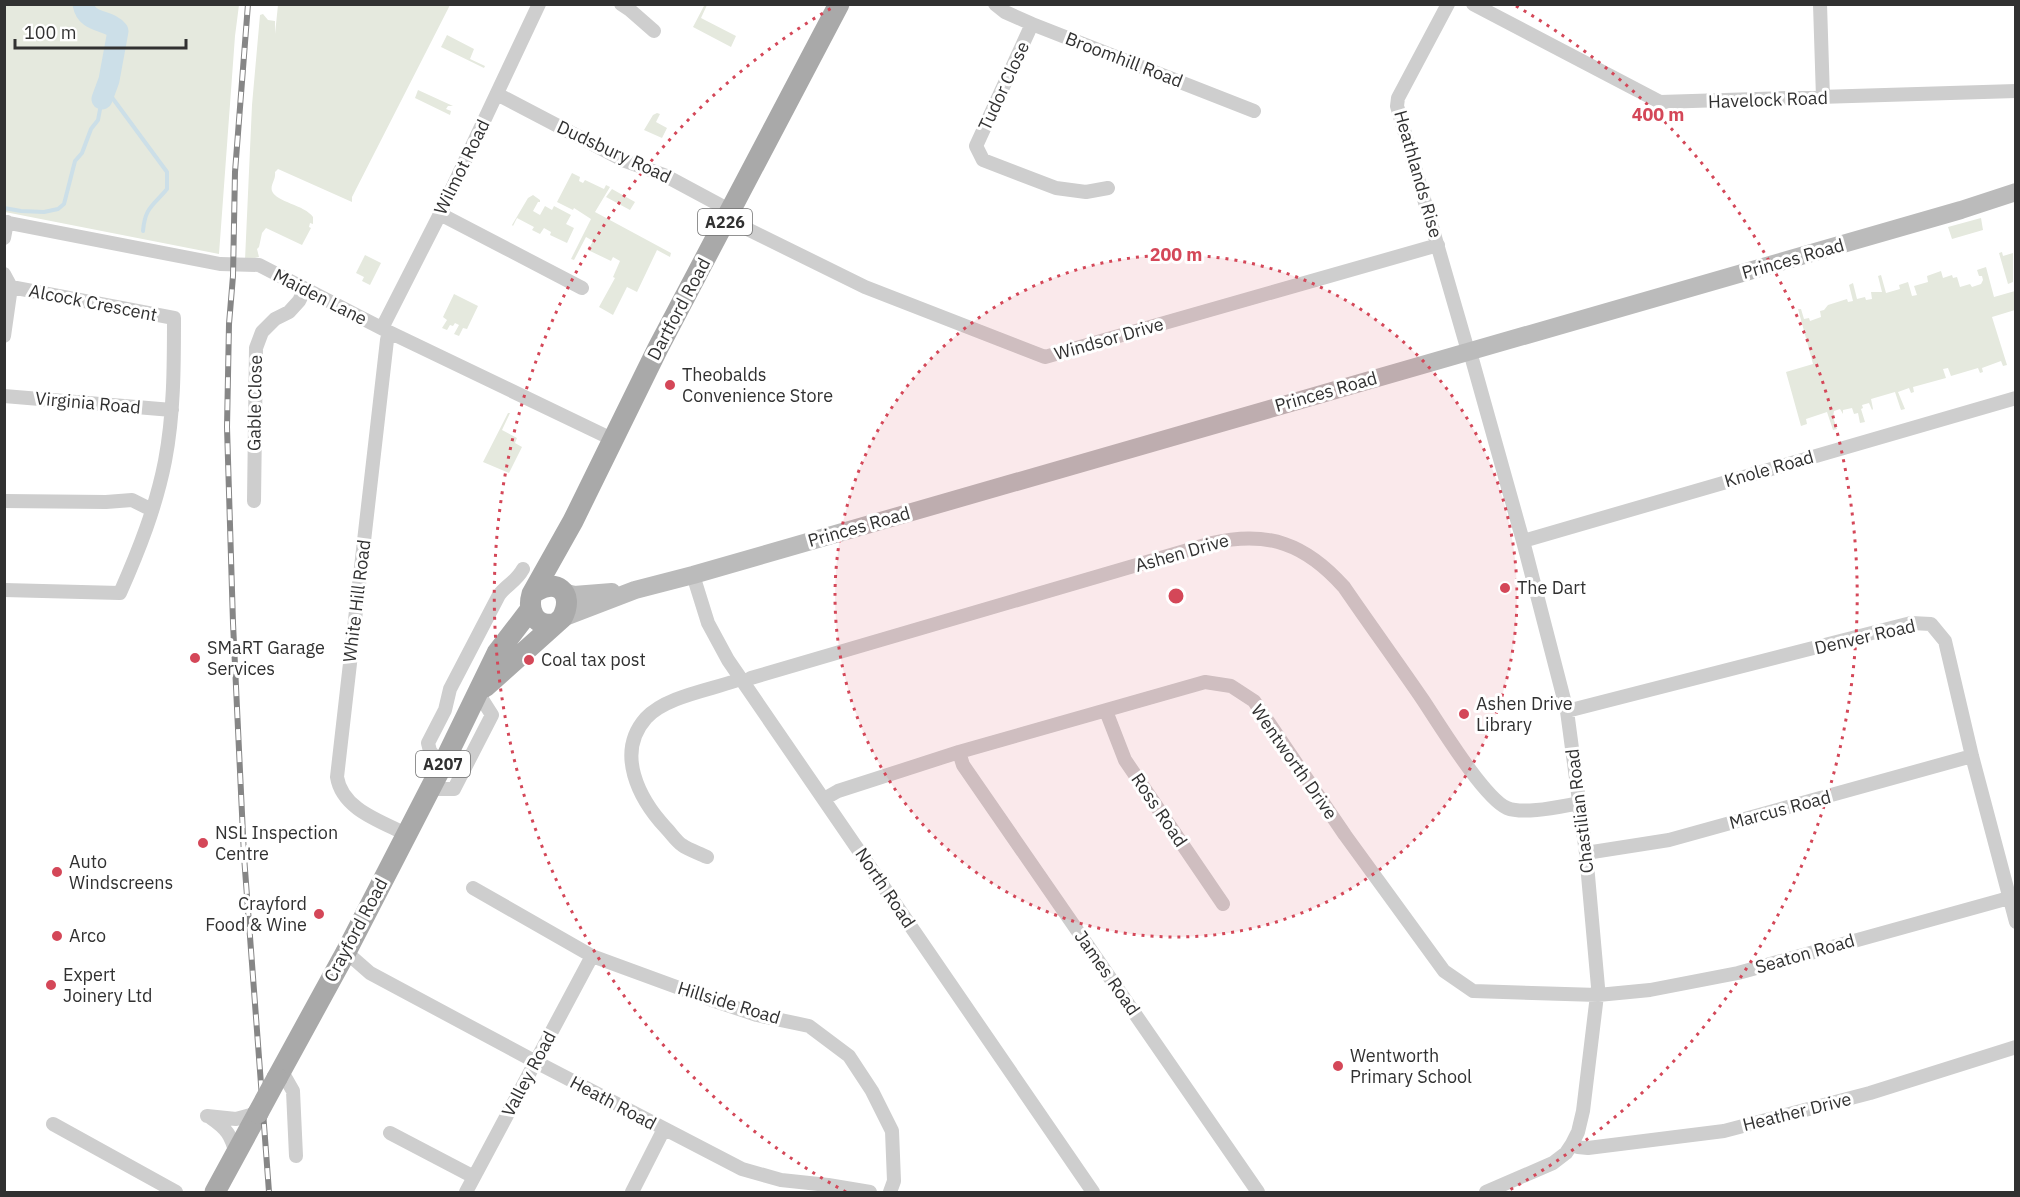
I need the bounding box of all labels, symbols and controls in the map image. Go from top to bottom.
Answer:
scale bar [15,12,186,50]
text: 100 m [24,21,76,44]
street label: Broomhill Road [1062,27,1186,93]
street label: Tudor Close [973,37,1034,134]
street label: Havelock Road [1708,86,1828,113]
text: 400 m [1632,103,1684,126]
street label: Heathlands Rise [1389,107,1448,240]
street label: Wilmot Road [429,115,495,218]
street label: Dudsbury Road [553,115,675,188]
road number: A226 [698,209,752,235]
street label: Princes Road [1739,233,1847,284]
text: 200 m [1150,243,1202,266]
street label: Dartford Road [642,254,715,364]
street label: Maiden Lane [269,263,371,330]
street label: Alcock Crescent [27,279,159,326]
street label: Windsor Drive [1052,312,1166,365]
street label: Gable Close [242,354,267,451]
place label: Theobalds Convenience Store [682,363,833,407]
street label: Princes Road [1272,366,1380,417]
marker: Theobalds Convenience Store [663,378,677,392]
street label: Virginia Road [34,386,142,419]
street label: Knole Road [1721,445,1816,492]
street label: Princes Road [805,501,913,552]
street label: Ashen Drive [1132,528,1232,577]
street label: White Hill Road [338,538,375,664]
place label: The Dart [1517,576,1586,599]
marker: The Dart [1498,581,1512,595]
centre of rings [1166,586,1186,606]
street label: Denver Road [1812,614,1918,659]
place label: SMaRT Garage Services [207,636,325,680]
place label: Coal tax post [541,648,646,671]
marker: SMaRT Garage Services [188,651,202,665]
marker: Coal tax post [522,653,536,667]
place label: Ashen Drive Library [1476,692,1573,736]
street label: Wentworth Drive [1246,700,1343,824]
marker: Ashen Drive Library [1457,707,1471,721]
street label: Chastilian Road [1560,747,1599,875]
road number: A207 [416,751,470,777]
street label: Ross Road [1126,768,1193,851]
street label: Marcus Road [1726,785,1833,834]
place label: NSL Inspection Centre [215,821,338,865]
marker: NSL Inspection Centre [196,836,210,850]
street label: North Road [850,843,921,932]
place label: Auto Windscreens [69,850,173,894]
marker: Auto Windscreens [50,865,64,879]
street label: Crayford Road [318,874,393,986]
place label: Crayford Food & Wine [205,892,307,936]
marker: Crayford Food & Wine [312,907,326,921]
place label: Arco [69,924,106,947]
street label: James Road [1070,926,1145,1020]
street label: Seaton Road [1753,928,1857,979]
marker: Arco [50,929,64,943]
place label: Expert Joinery Ltd [63,963,152,1007]
street label: Hillside Road [675,976,783,1029]
marker: Expert Joinery Ltd [44,978,58,992]
street label: Valley Road [496,1027,561,1121]
place label: Wentworth Primary School [1350,1044,1472,1088]
marker: Wentworth Primary School [1331,1059,1345,1073]
street label: Heath Road [566,1070,660,1135]
street label: Heather Drive [1740,1087,1854,1136]

